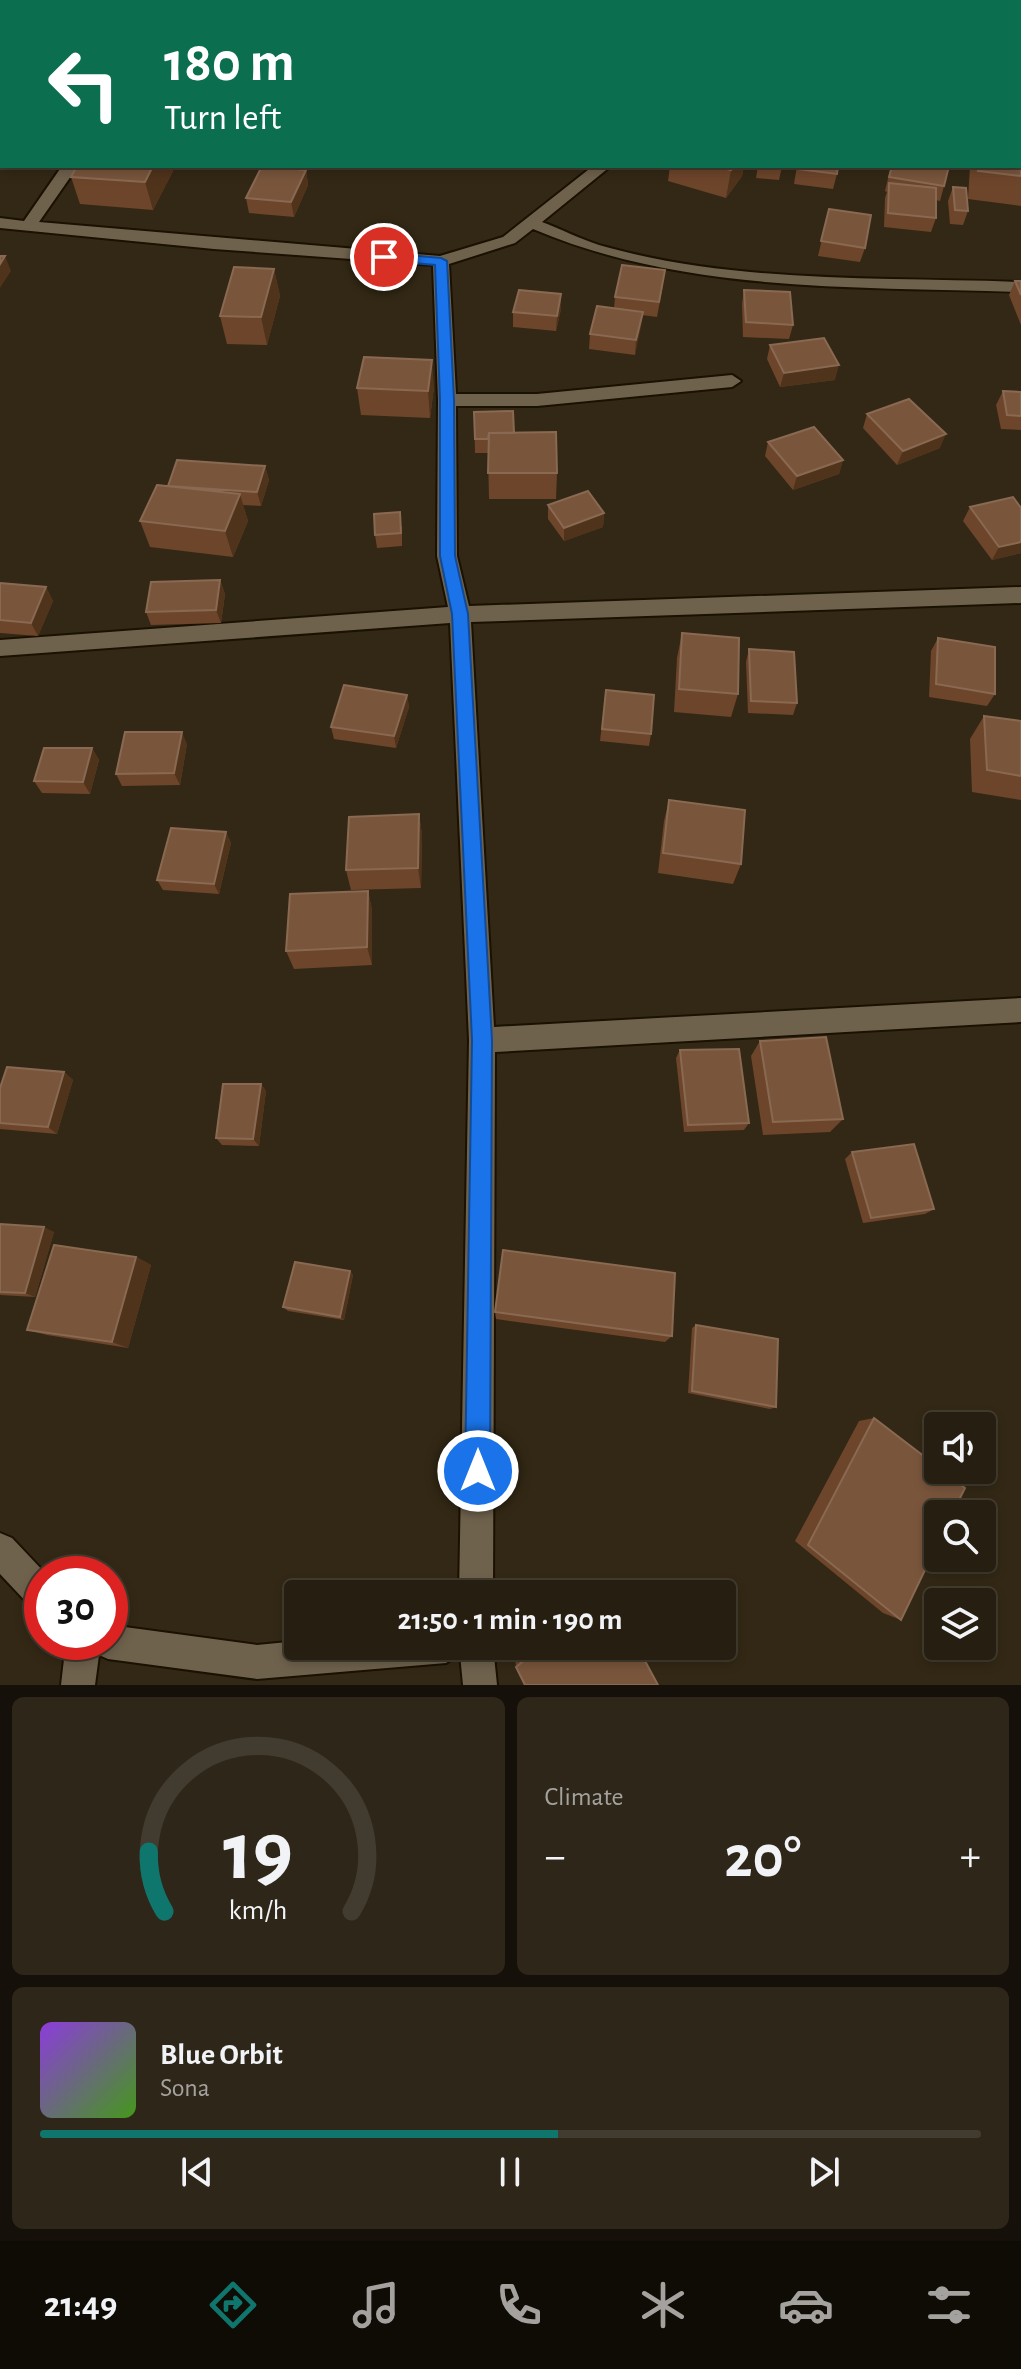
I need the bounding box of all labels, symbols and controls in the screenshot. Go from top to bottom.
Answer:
icon: left [32,32,136,136]
text: 180 m [164,35,295,91]
text: Turn left [164,100,281,136]
pin [350,223,418,291]
icon: arrive [362,235,406,279]
map controls [924,1412,996,1660]
button: sound [924,1412,996,1484]
position arrow [436,1429,520,1513]
button: search [924,1500,996,1572]
speed limit sign: 30 [24,1556,128,1660]
button: layers [924,1588,996,1660]
text: 21:50 · 1 min · 190 m [397,1605,623,1635]
text: Climate [545,1784,623,1810]
text: 19 [223,1811,293,1895]
text: 20° [724,1828,801,1888]
text: − [545,1835,566,1879]
text: + [960,1835,981,1879]
text: km/h [229,1896,288,1925]
text: Blue Orbit [160,2040,283,2070]
text: Sona [160,2075,210,2101]
icon: previous [175,2150,219,2194]
icon: pause [488,2150,532,2194]
icon: next [802,2150,846,2194]
icon: directions [205,2277,261,2333]
icon: music [348,2277,404,2333]
icon: phone [491,2277,547,2333]
icon: climate [635,2277,691,2333]
icon: car [778,2277,834,2333]
icon: filters [921,2277,977,2333]
text: 21:49 [44,2287,117,2323]

